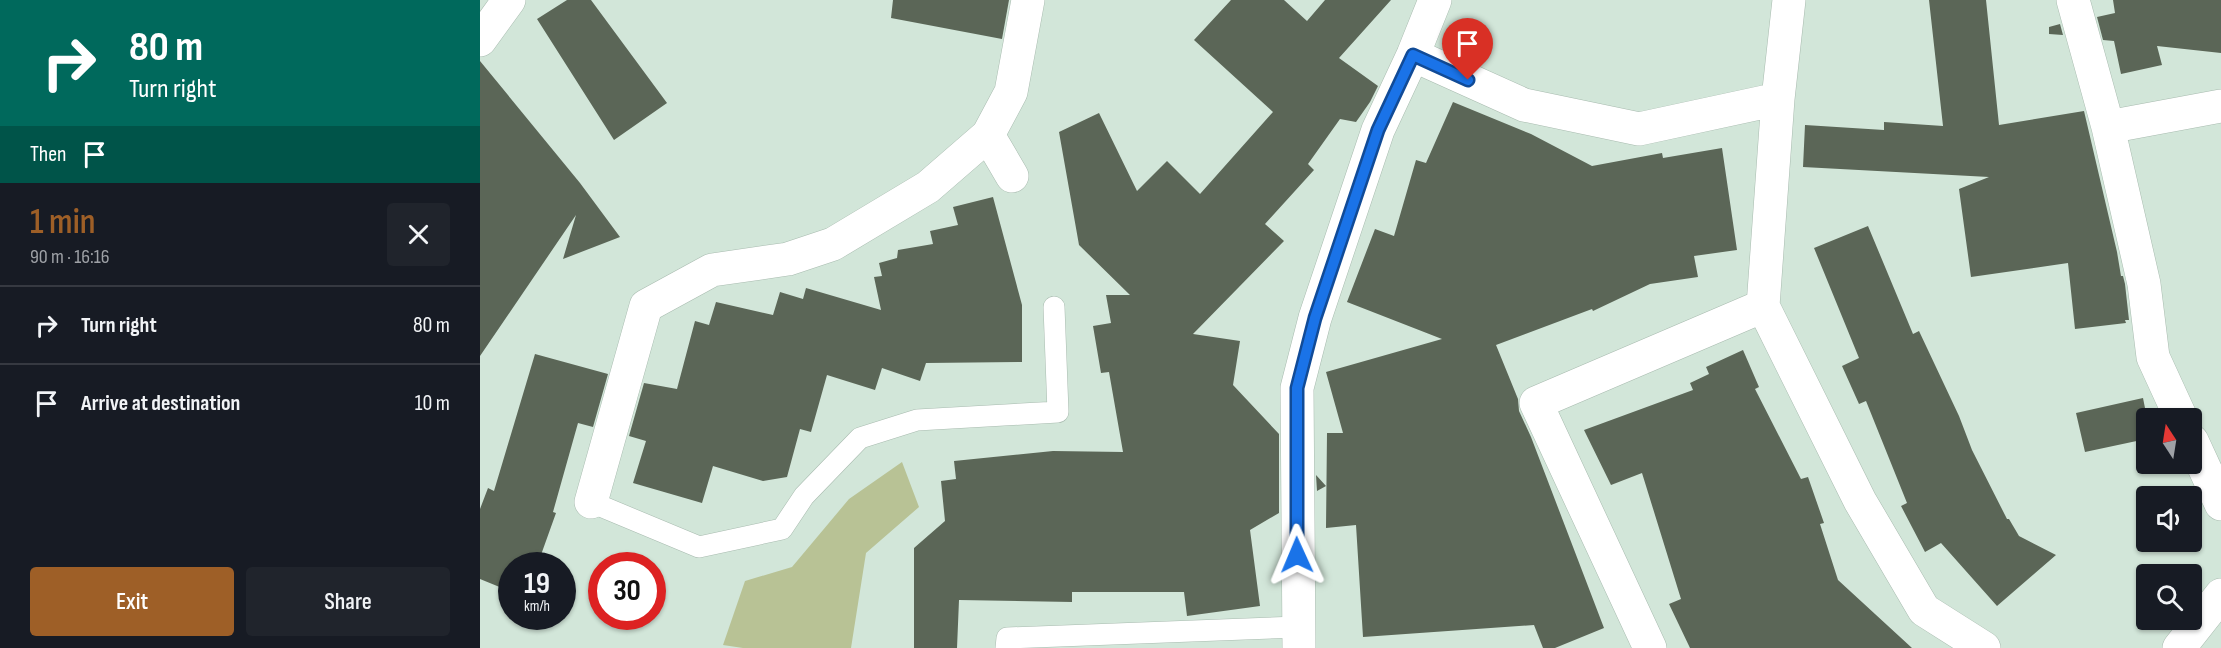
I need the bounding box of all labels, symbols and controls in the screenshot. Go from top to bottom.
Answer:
pin [1442,18,1493,80]
text: 80 m [129,22,203,73]
icon: right [30,24,108,102]
icon: arrive [1451,27,1484,60]
text: Turn right [129,73,216,105]
icon: arrive [78,138,111,171]
text: Then [30,141,66,168]
text: 1 min [30,201,95,244]
button: close [387,203,450,266]
text: 90 m · 16:16 [30,245,109,269]
icon: right [30,309,63,342]
text: Turn right [81,312,157,339]
text: 80 m [413,312,450,339]
icon: arrive [30,387,63,420]
text: Arrive at destination [81,390,240,417]
text: 10 m [415,390,450,417]
north arrow [2136,408,2202,474]
map controls [2136,408,2202,630]
button: sound [2136,486,2202,552]
position arrow [1265,523,1329,587]
speed limit sign: 30 [588,552,666,630]
button: search [2136,564,2202,630]
text: 19 [524,566,550,602]
button: Exit [30,567,234,636]
button: Share [246,567,450,636]
text: km/h [524,597,550,616]

